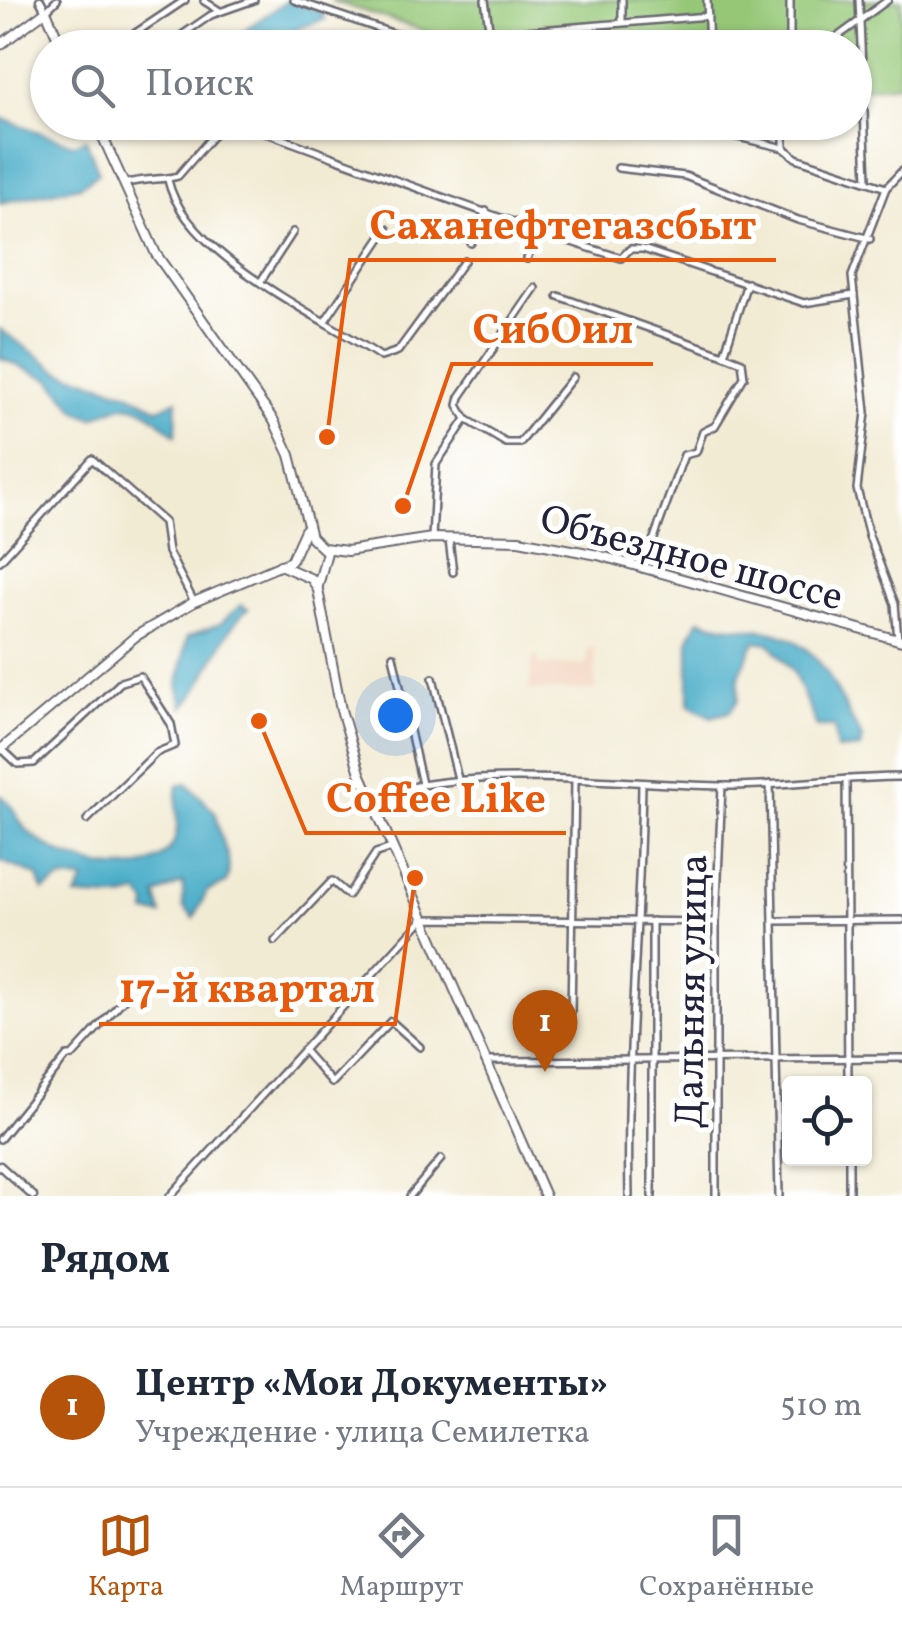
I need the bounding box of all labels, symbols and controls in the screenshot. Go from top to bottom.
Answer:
search box [30,30,872,140]
icon: search [65,58,120,113]
text: Поиск [145,59,254,112]
callout: Саханефтегазсбыт [350,188,776,260]
text: Саханефтегазсбыт [370,199,756,258]
callout: СибОил [452,292,653,364]
text: СибОил [473,303,633,362]
street label: Объездное шоссе [533,492,849,627]
your location [370,690,421,741]
callout: Coffee Like [306,761,566,833]
text: Coffee Like [326,772,546,831]
street label: Дальняя улица [664,853,724,1129]
callout: 17-й квартал [99,952,395,1024]
text: 17-й квартал [119,962,375,1021]
pin: 1 [512,990,578,1072]
map controls [782,1076,872,1166]
button: locate [782,1076,872,1166]
text: Рядом [40,1232,170,1291]
text: Центр «Мои Документы» [135,1359,609,1412]
text: 1 [66,1385,79,1429]
text: 510 m [780,1385,862,1429]
text: Учреждение · улица Семилетка [135,1412,590,1456]
tab: Карта [88,1508,164,1607]
tab: Маршрут [340,1508,463,1607]
tab: Сохранённые [639,1508,814,1607]

